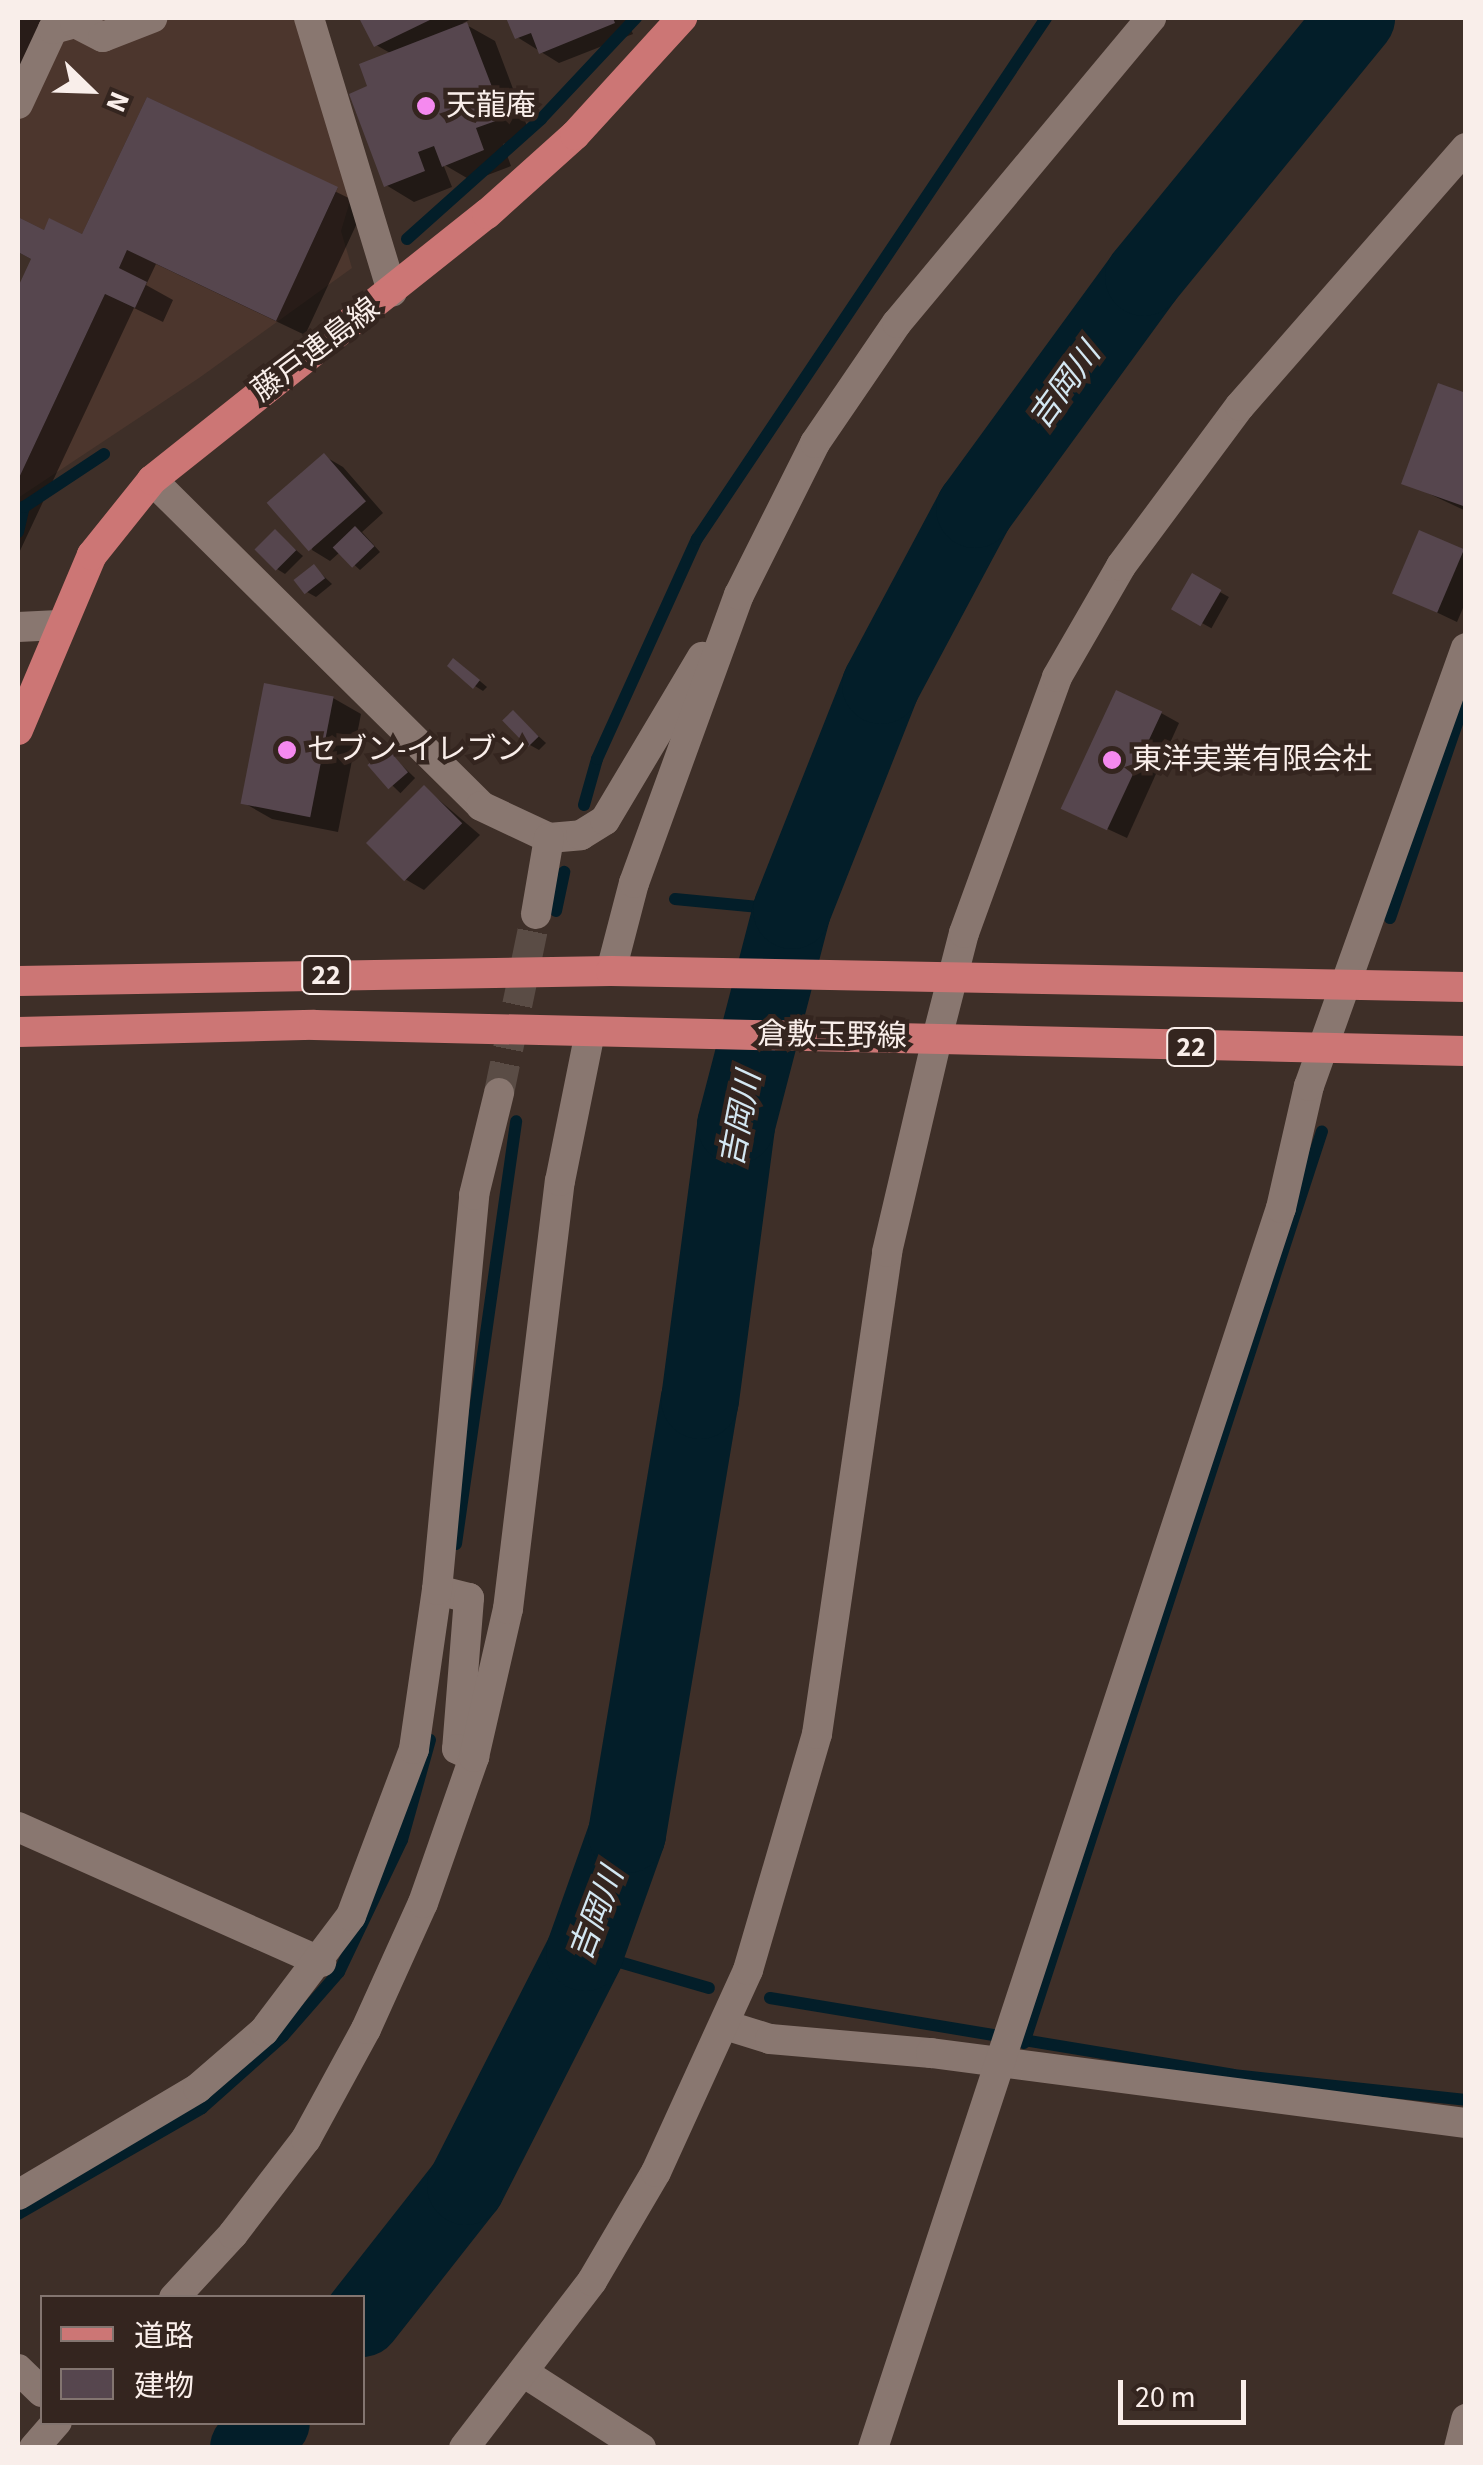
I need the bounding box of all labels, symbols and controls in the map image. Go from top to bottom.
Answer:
north arrow [40,40,140,140]
text: N [96,85,140,118]
place label: 天龍庵 [446,88,536,124]
marker: 天龍庵 [415,95,437,117]
street label: 藤戸連島線 [245,290,387,410]
water label: 吉岡川 [1021,336,1109,436]
place label: セブン-イレブン [307,732,526,768]
marker: セブン-イレブン [276,739,298,761]
place label: 東洋実業有限会社 [1132,742,1372,778]
marker: 東洋実業有限会社 [1101,749,1123,771]
road number: 22 [301,952,351,998]
street label: 倉敷玉野線 [757,1017,907,1055]
road number: 22 [1166,1024,1216,1070]
water label: 吉岡川 [713,1068,769,1170]
water label: 吉岡川 [562,1862,632,1966]
legend [40,2295,365,2425]
text: 道路 [134,2315,194,2358]
scale bar [1123,2360,1250,2422]
text: 建物 [134,2365,194,2408]
text: 20 m [1135,2376,1196,2419]

